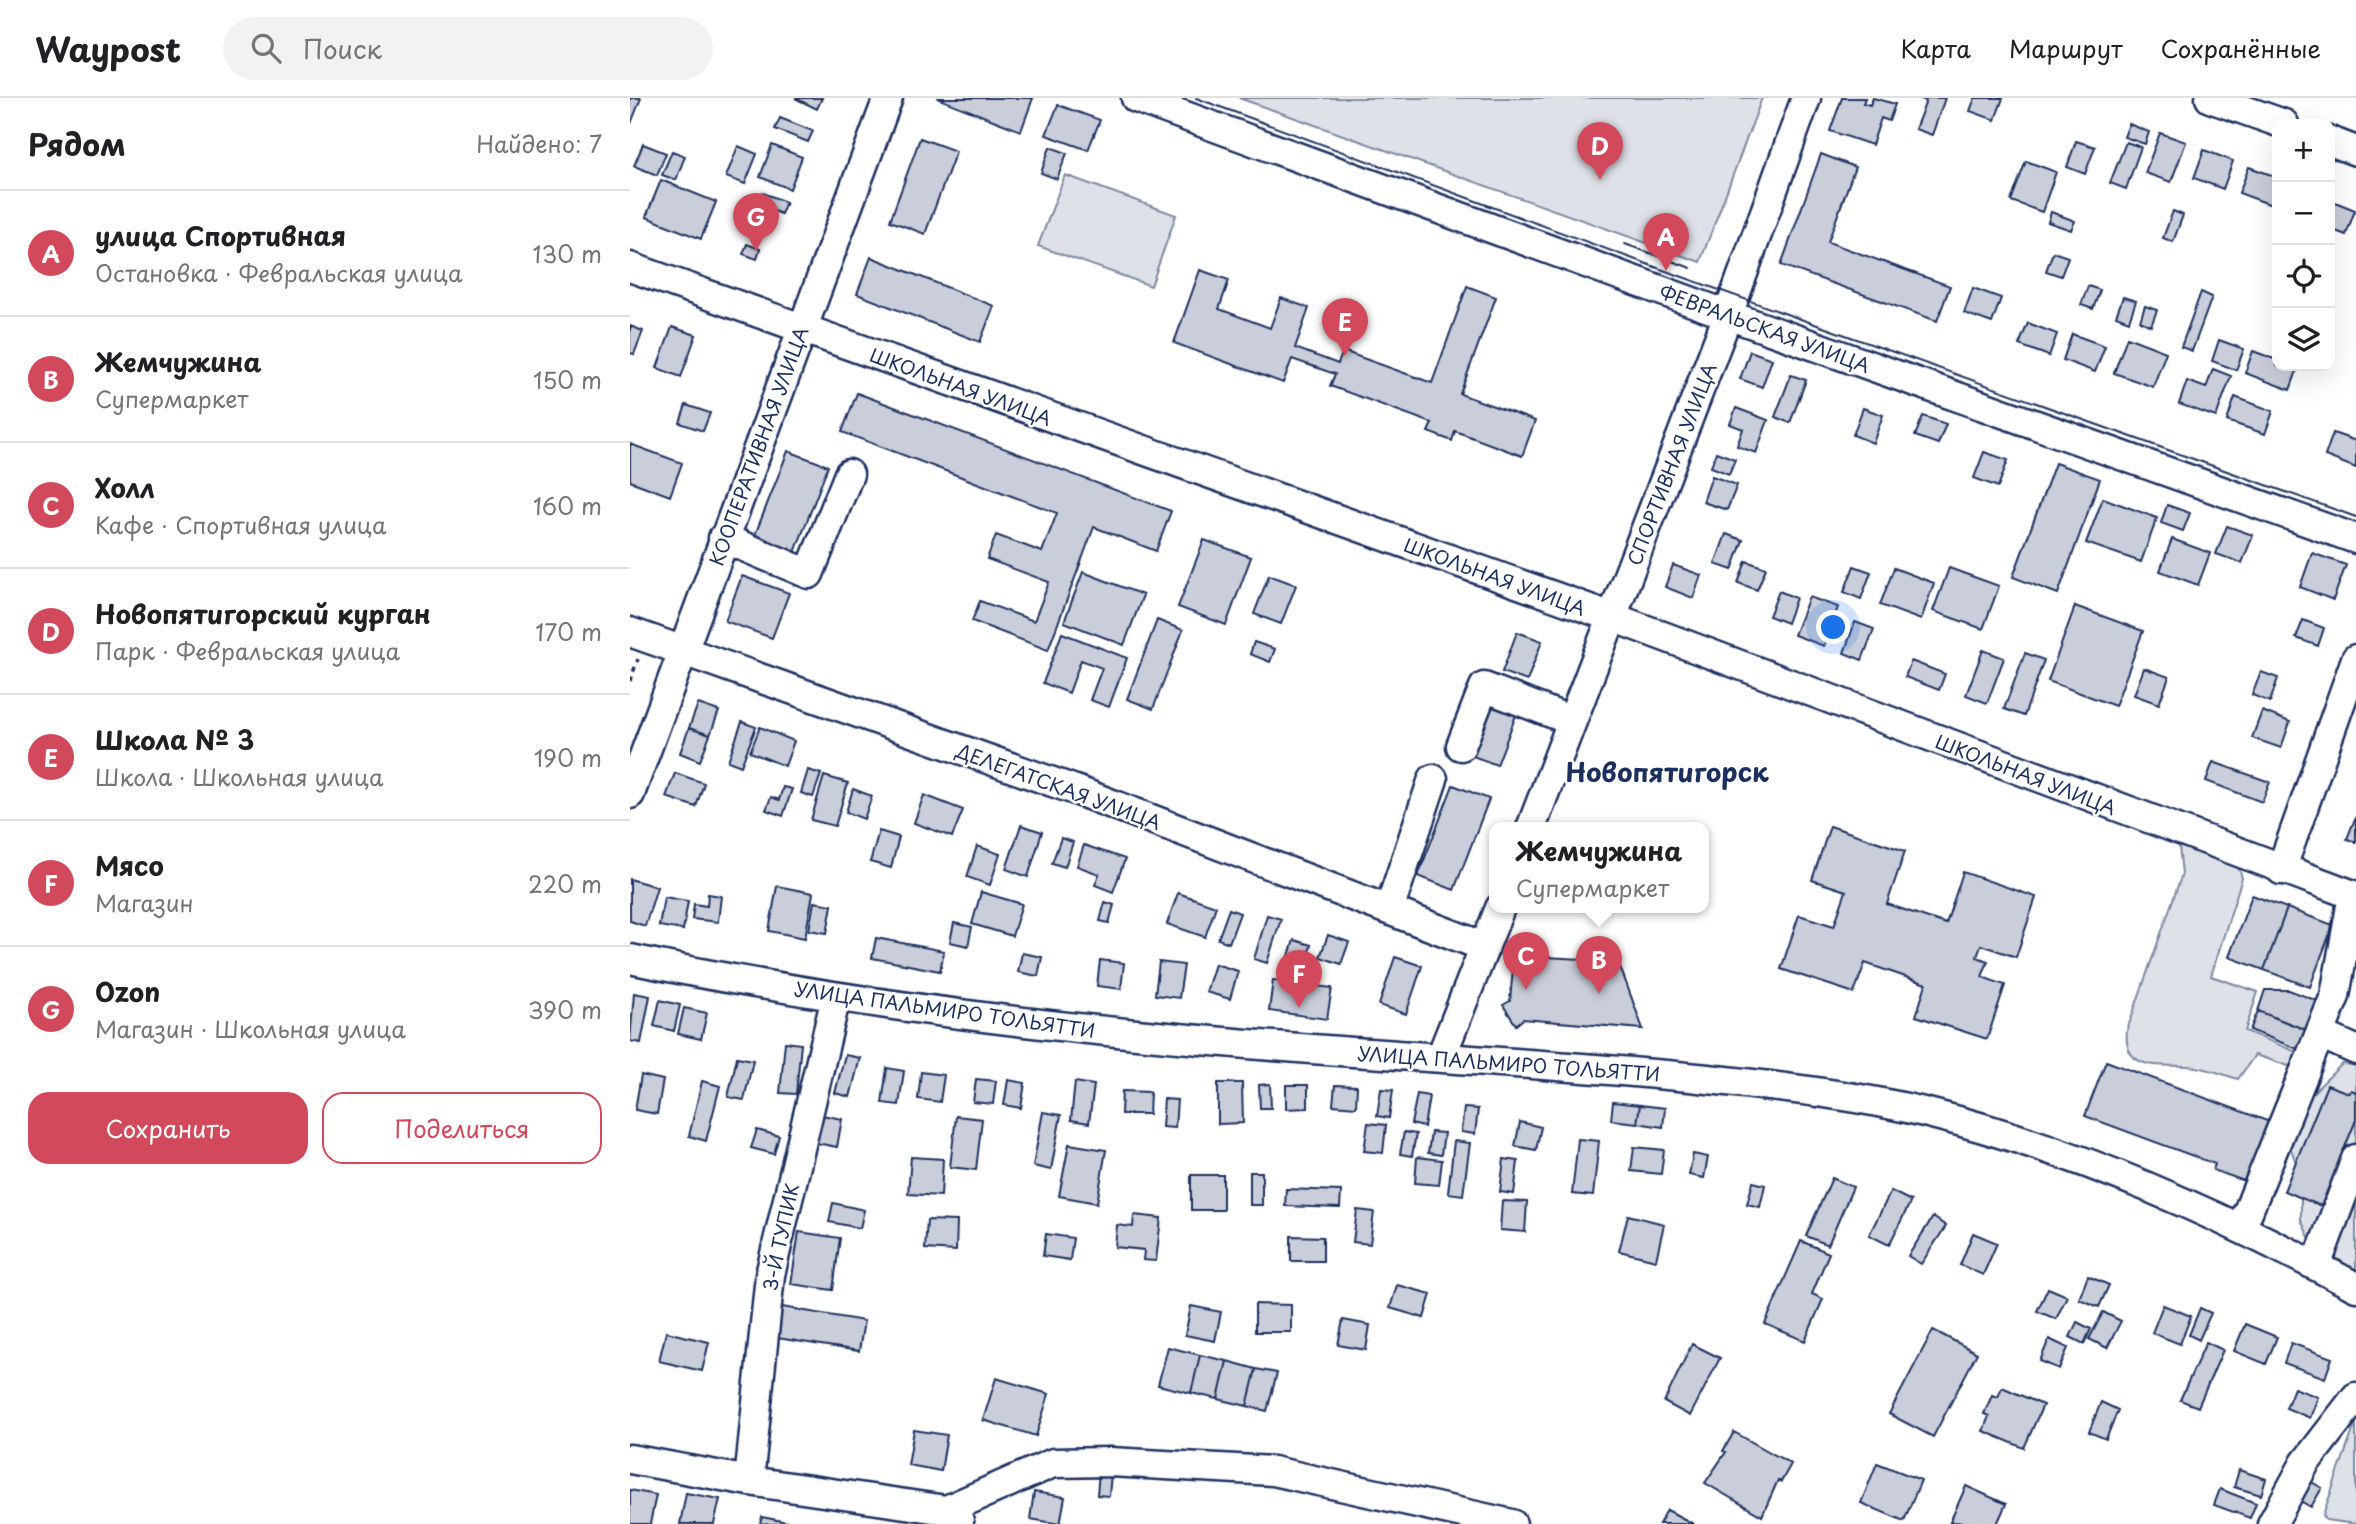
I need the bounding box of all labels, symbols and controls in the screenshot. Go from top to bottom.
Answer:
search box [223,17,713,80]
text: Waypost [35,23,181,73]
icon: search [247,29,285,67]
text: Поиск [303,29,382,68]
text: Карта [1900,30,1971,66]
text: Маршрут [2009,30,2123,66]
text: Сохранённые [2161,30,2321,66]
map controls [2272,119,2335,371]
button: + [2272,119,2335,182]
text: Рядом [28,121,126,166]
pin: D [1577,122,1623,180]
text: Найдено: 7 [476,126,602,161]
button: − [2272,182,2335,245]
pin: G [733,193,779,251]
pin: A [1643,213,1689,271]
text: улица Спортивная [95,216,346,255]
text: A [42,236,60,271]
text: 130 m [532,236,602,271]
button: locate [2272,245,2335,308]
text: Остановка · Февральская улица [95,255,463,290]
street label: ФЕВРАЛЬСКАЯ УЛИЦА [1656,277,1874,379]
pin: E [1322,298,1368,356]
button: layers [2272,308,2335,371]
street label: КООПЕРАТИВНАЯ УЛИЦА [702,323,814,569]
street label: ШКОЛЬНАЯ УЛИЦА [866,340,1056,432]
text: Жемчужина [95,342,262,381]
street label: СПОРТИВНАЯ УЛИЦА [1619,359,1723,569]
text: B [43,362,59,397]
text: 150 m [533,362,602,397]
text: Супермаркет [95,381,249,416]
text: Холл [95,468,155,507]
text: C [42,488,60,523]
text: 160 m [533,488,602,523]
text: Кафе · Спортивная улица [95,507,387,542]
street label: ШКОЛЬНАЯ УЛИЦА [1400,530,1590,622]
text: Новопятигорский курган [95,594,431,633]
your location [1816,610,1850,644]
text: D [42,614,60,649]
text: 170 m [535,614,602,649]
text: Парк · Февральская улица [95,633,400,668]
text: Школа № 3 [95,720,254,759]
street label: ШКОЛЬНАЯ УЛИЦА [1932,727,2120,821]
street label: ДЕЛЕГАТСКАЯ УЛИЦА [952,736,1165,836]
text: E [44,740,58,775]
text: 190 m [534,740,602,775]
district label: Новопятигорск [1565,752,1769,791]
text: Школа · Школьная улица [95,759,384,794]
popup [1489,822,1709,913]
text: Жемчужина [1516,831,1682,870]
text: Мясо [95,846,164,885]
text: F [44,866,58,901]
text: 220 m [528,866,602,901]
text: Супермаркет [1516,870,1669,905]
text: Магазин [95,885,194,920]
pin: C [1503,932,1549,990]
pin: B [1576,936,1622,994]
pin: F [1276,950,1322,1008]
text: Ozon [95,972,160,1011]
street label: УЛИЦА ПАЛЬМИРО ТОЛЬЯТТИ [793,974,1097,1044]
text: G [42,992,60,1027]
text: 390 m [528,992,602,1027]
text: Магазин · Школьная улица [95,1011,406,1046]
street label: УЛИЦА ПАЛЬМИРО ТОЛЬЯТТИ [1357,1038,1661,1088]
button: Сохранить [28,1092,308,1164]
button: Поделиться [322,1092,602,1164]
street label: 3-Й ТУПИК [755,1181,805,1293]

